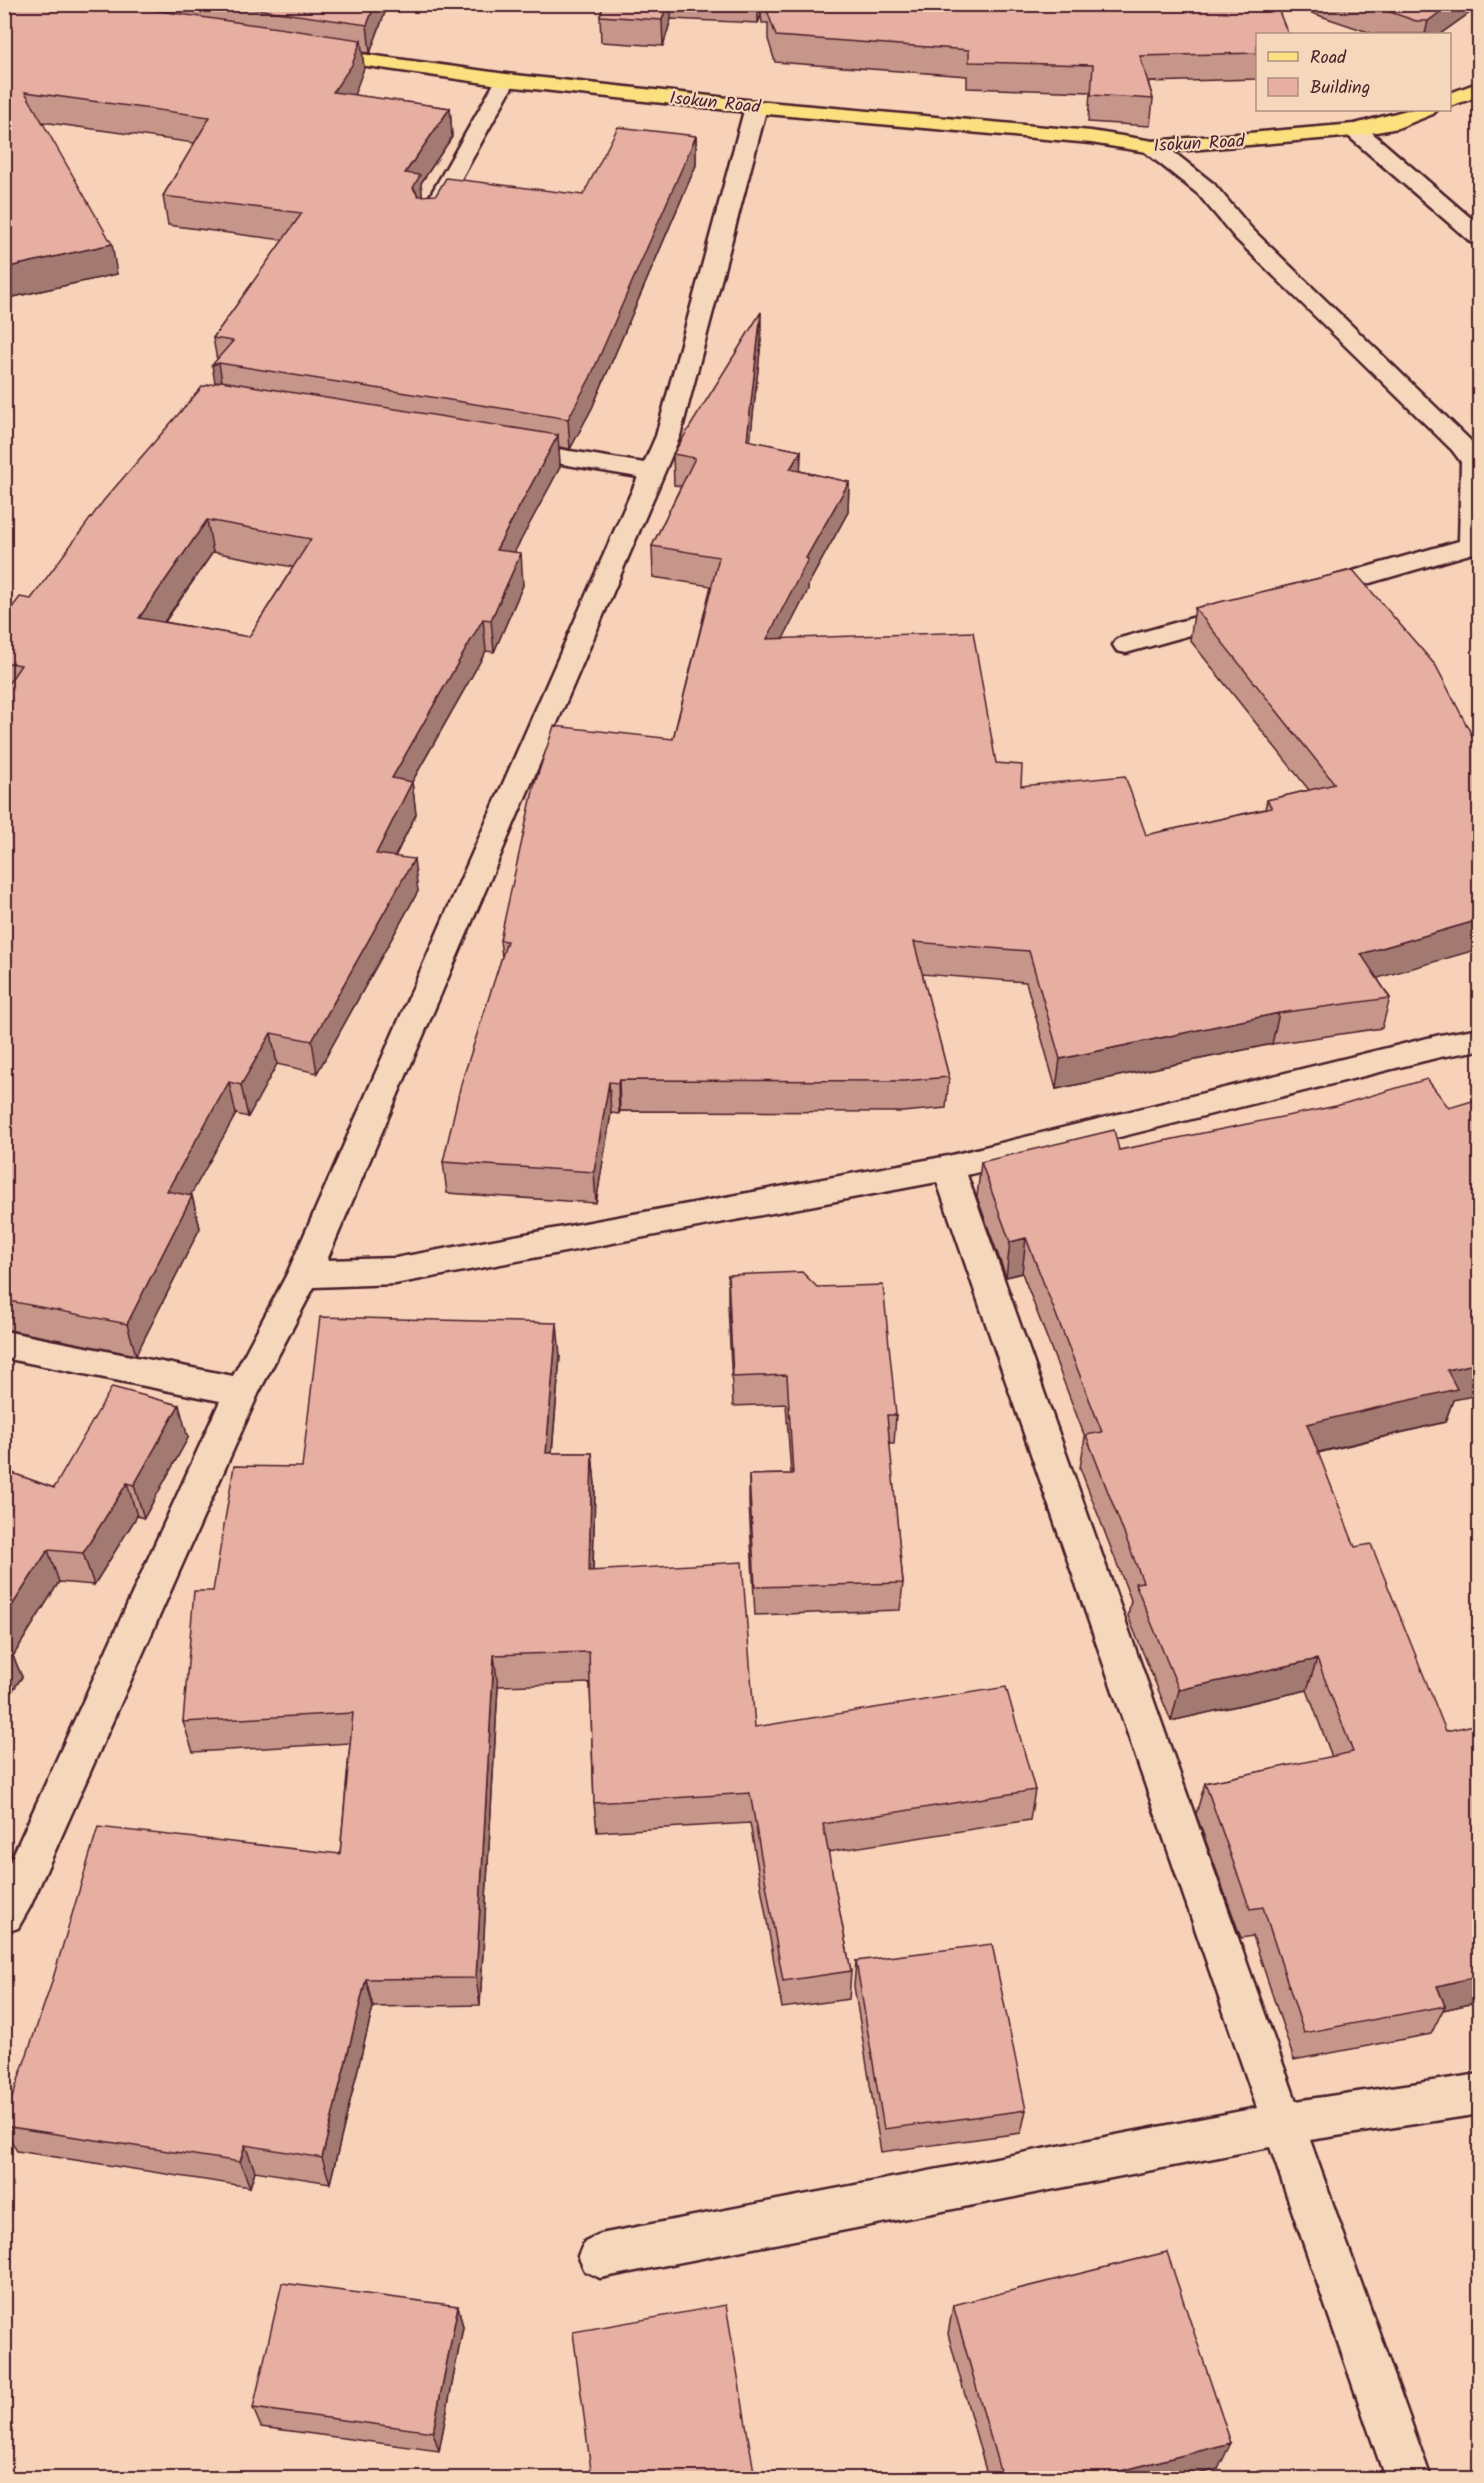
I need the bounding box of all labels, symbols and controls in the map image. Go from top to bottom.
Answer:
legend [1256,33,1451,111]
text: Road [1310,44,1347,73]
text: Building [1310,74,1370,103]
street label: Isokun Road [668,84,763,123]
street label: Isokun Road [1153,128,1246,161]

